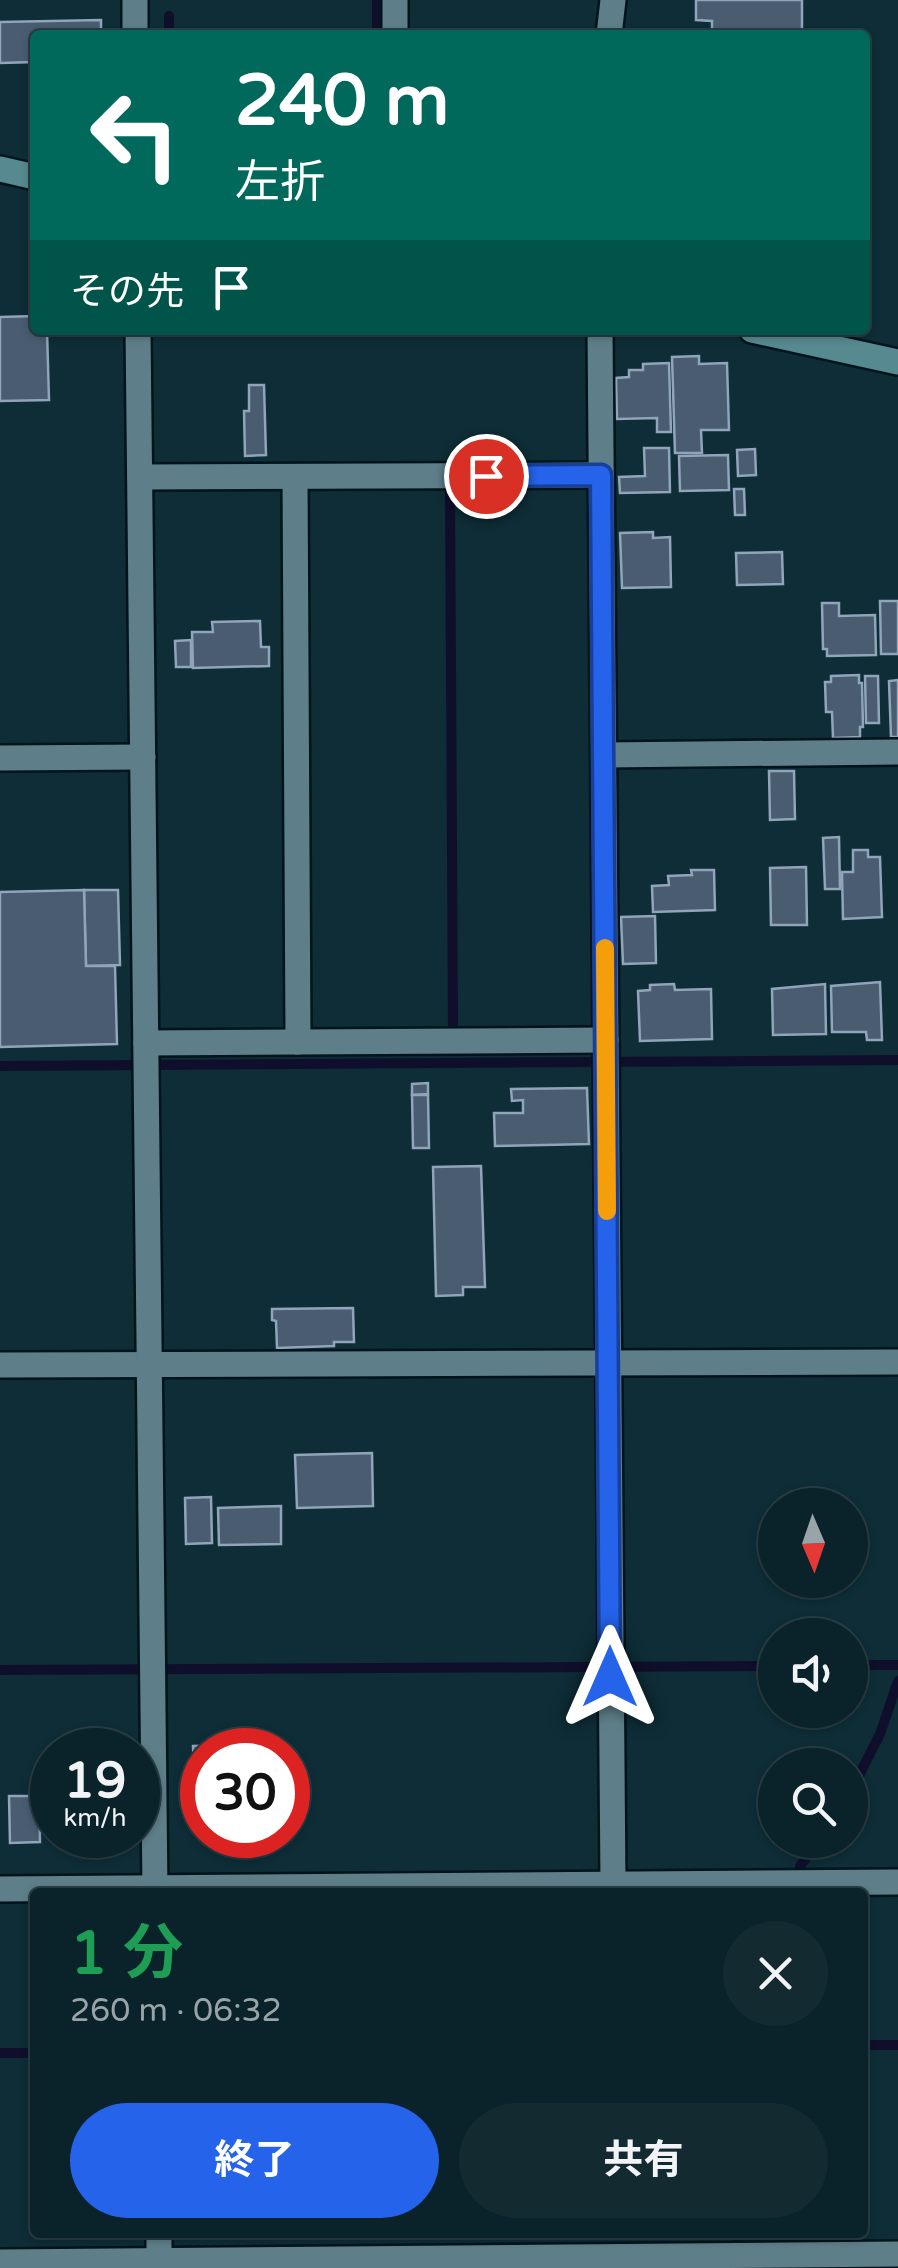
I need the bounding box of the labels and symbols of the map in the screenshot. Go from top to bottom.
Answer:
pin [444,434,529,519]
north arrow [758,1488,868,1598]
position arrow [558,1625,662,1729]
speed limit sign: 30 [180,1728,310,1858]

